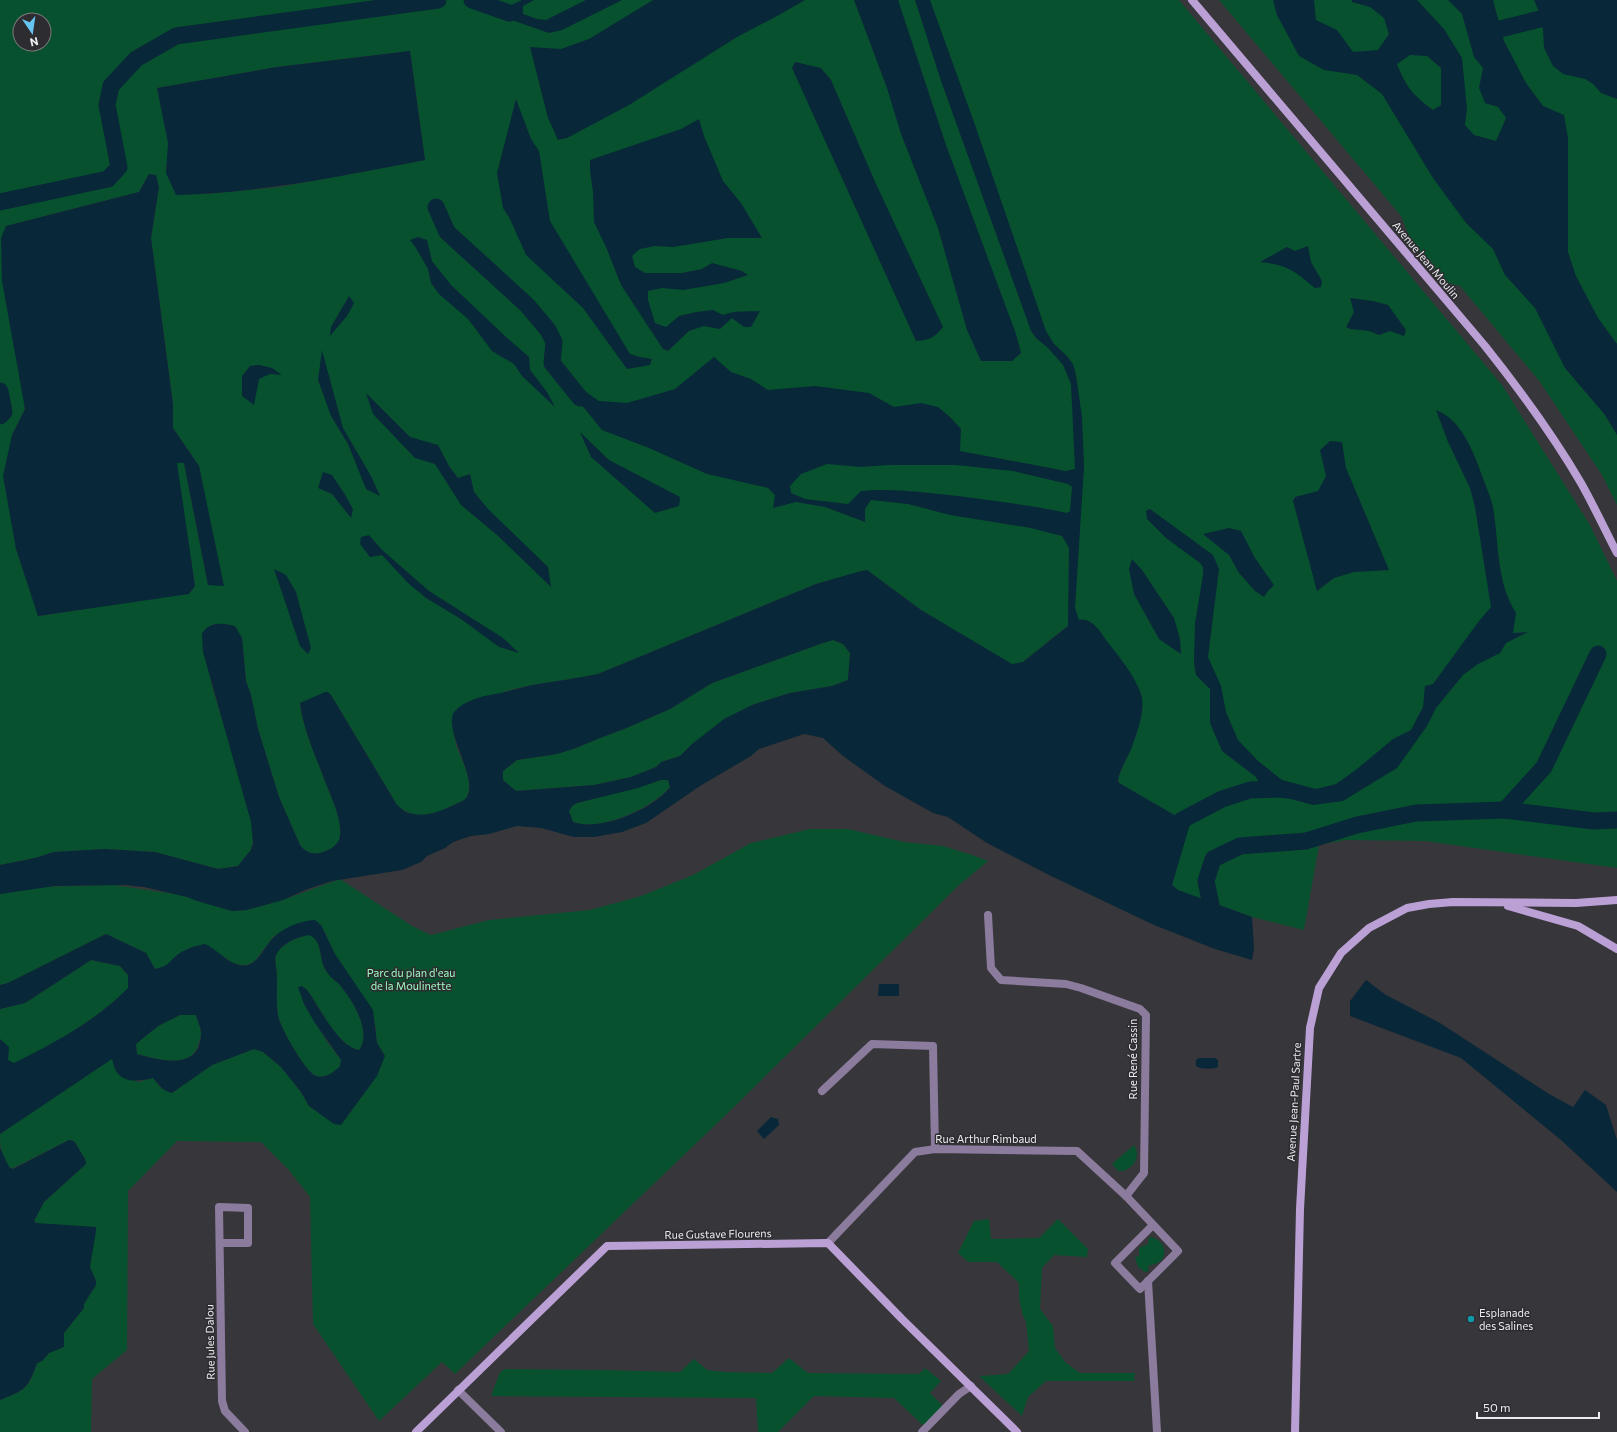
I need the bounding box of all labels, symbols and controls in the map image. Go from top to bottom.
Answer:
north arrow [12,12,52,52]
text: N [29,35,40,49]
street label: Avenue Jean Moulin [1389,218,1463,302]
park label: Parc du plan d'eau de la Moulinette [367,966,455,992]
street label: Rue René Cassin [1126,1019,1139,1099]
street label: Avenue Jean-Paul Sartre [1284,1042,1304,1162]
street label: Rue Arthur Rimbaud [935,1132,1037,1145]
street label: Rue Gustave Flourens [664,1226,772,1241]
street label: Rue Jules Dalou [202,1304,218,1380]
place label: Esplanade des Salines [1479,1306,1533,1332]
marker: Esplanade des Salines [1466,1314,1476,1324]
scale bar [1477,1394,1599,1420]
text: 50 m [1483,1400,1511,1414]

